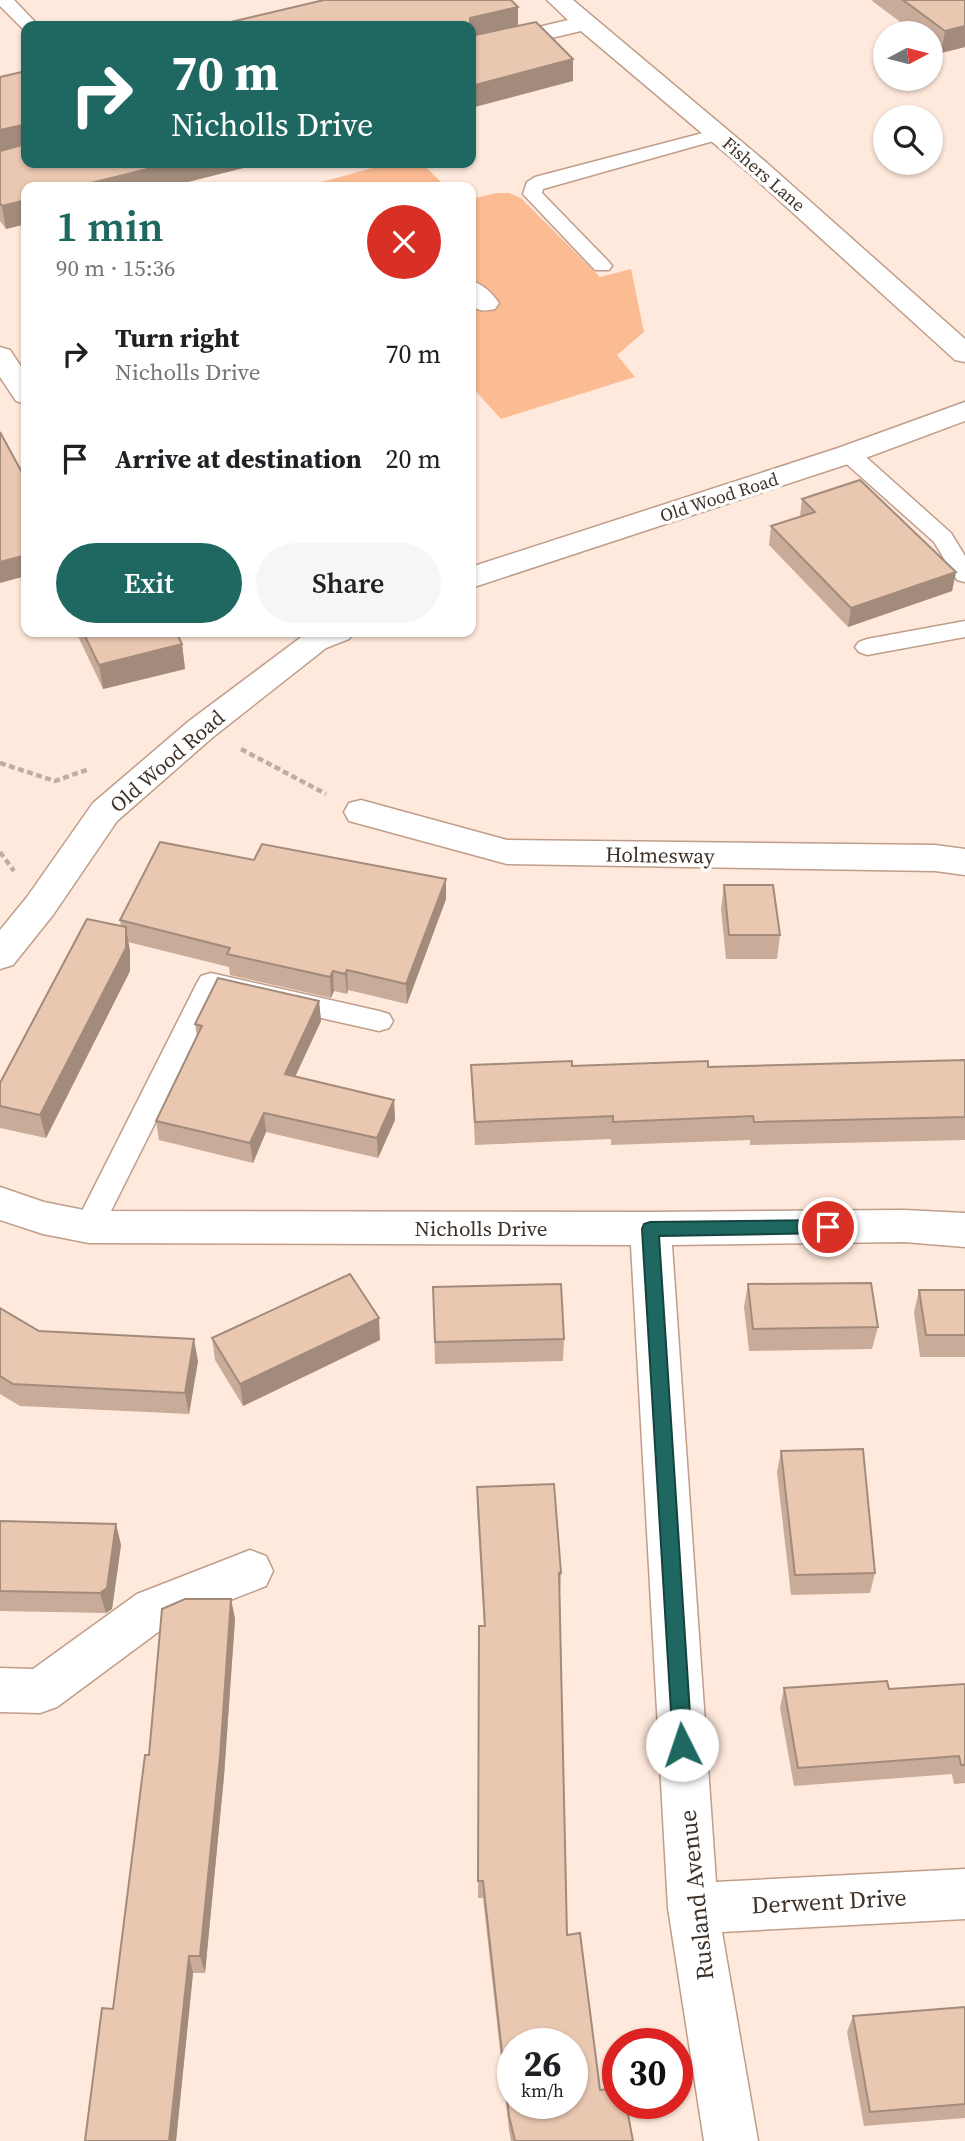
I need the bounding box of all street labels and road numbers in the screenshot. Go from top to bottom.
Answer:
street label: Fishers Lane [717,131,811,217]
street label: Old Wood Road [657,466,781,528]
street label: Old Wood Road [103,703,231,819]
street label: Holmesway [605,840,715,870]
street label: Nicholls Drive [415,1214,547,1243]
street label: Rusland Avenue [671,1808,721,1982]
street label: Derwent Drive [751,1880,907,1922]

